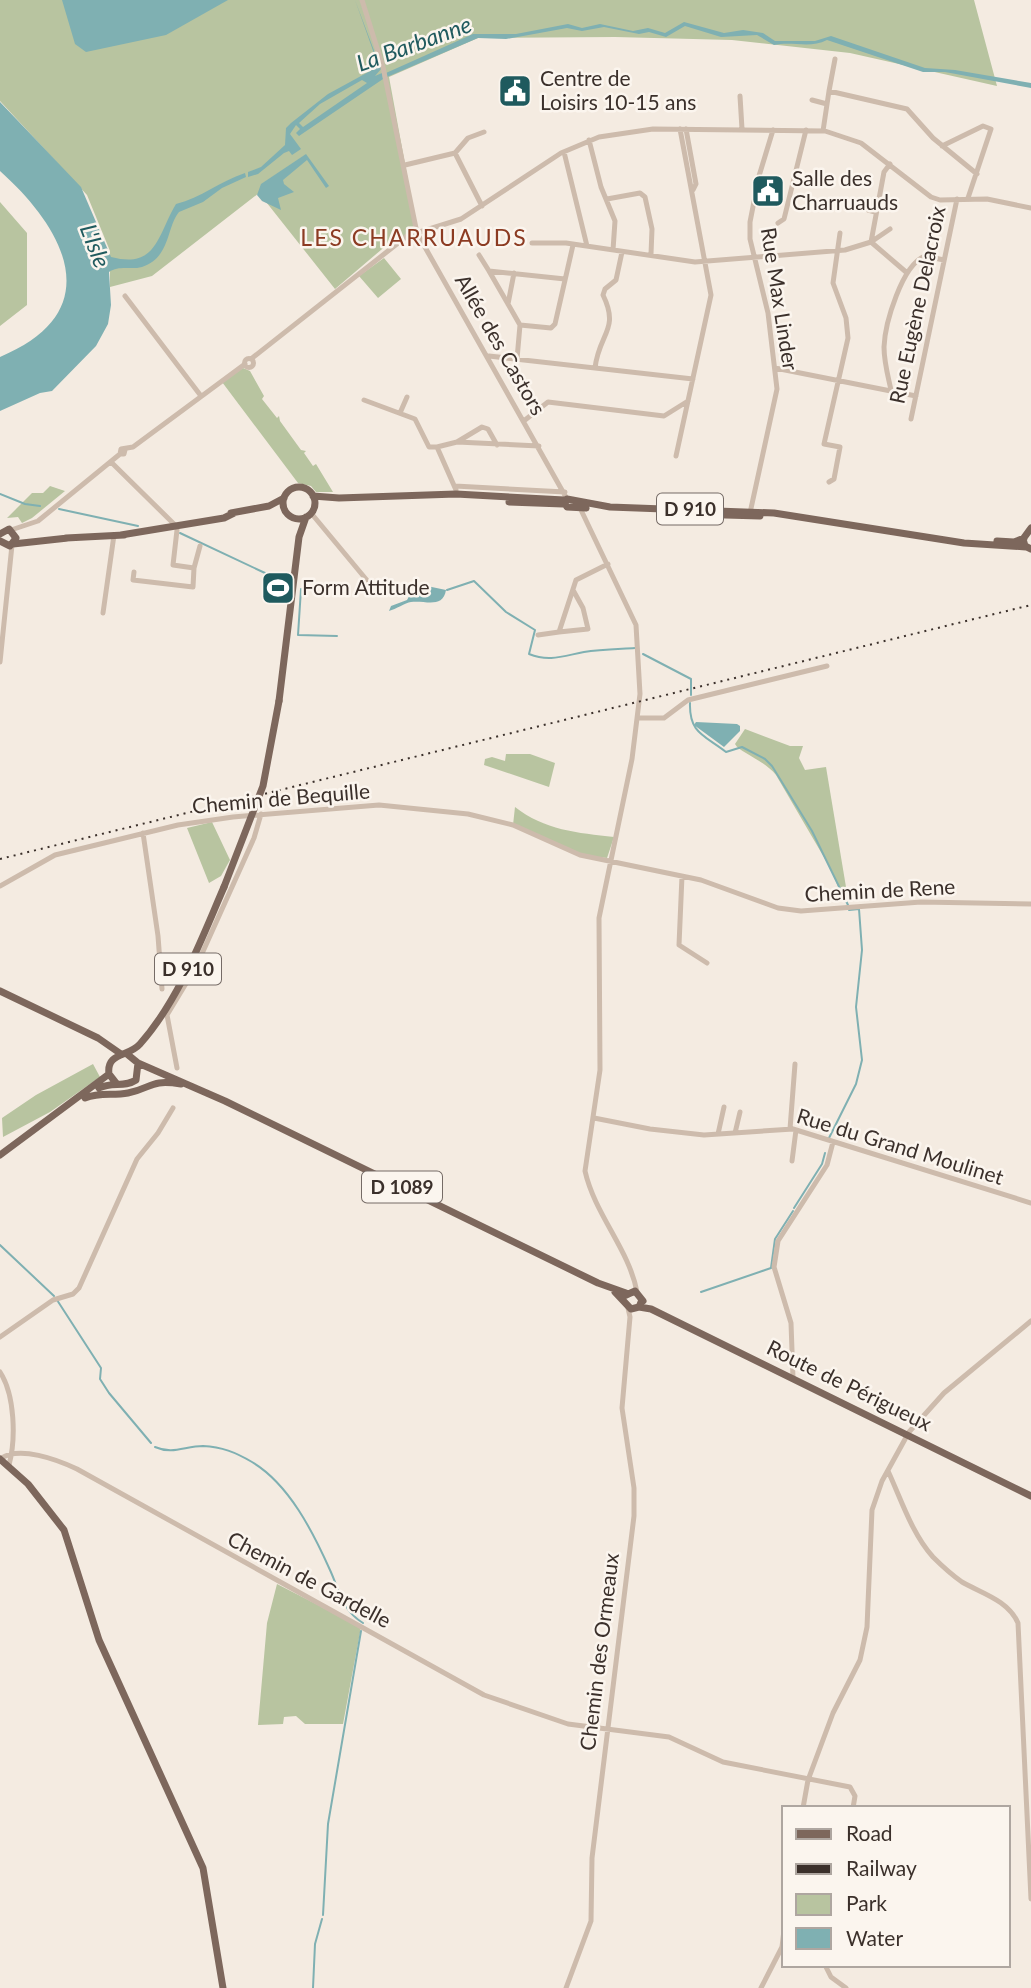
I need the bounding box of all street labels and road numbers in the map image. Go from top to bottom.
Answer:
street label: Rue Eugène Delacroix [883,203,950,406]
street label: Rue Max Linder [757,226,804,372]
street label: Allée des Castors [451,269,552,419]
road number: D 910 [657,494,723,524]
street label: Chemin de Bequille [191,777,371,818]
street label: Chemin de Rene [804,873,956,906]
road number: D 910 [155,953,221,984]
street label: Rue du Grand Moulinet [794,1102,1007,1189]
road number: D 1089 [362,1172,442,1203]
street label: Route de Périgueux [763,1334,936,1436]
street label: Chemin de Gardelle [224,1525,396,1632]
street label: Chemin des Ormeaux [574,1551,623,1752]

